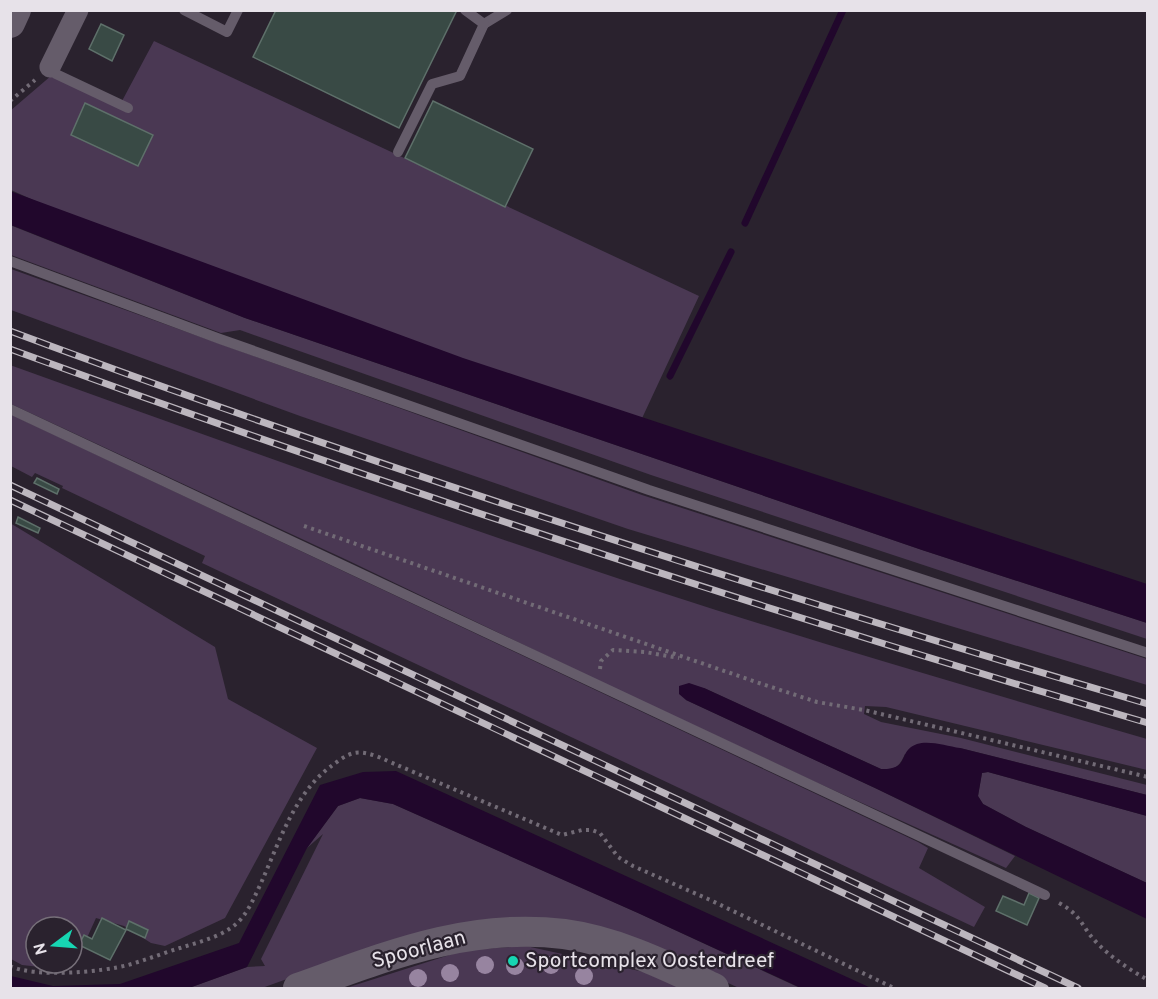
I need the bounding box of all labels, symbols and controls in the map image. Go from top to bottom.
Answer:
north arrow [24,915,84,975]
street label: Spoorlaan [369,924,469,976]
text: N [30,940,53,957]
place label: Sportcomplex Oosterdreef [525,948,774,975]
marker: Sportcomplex Oosterdreef [506,954,520,968]

